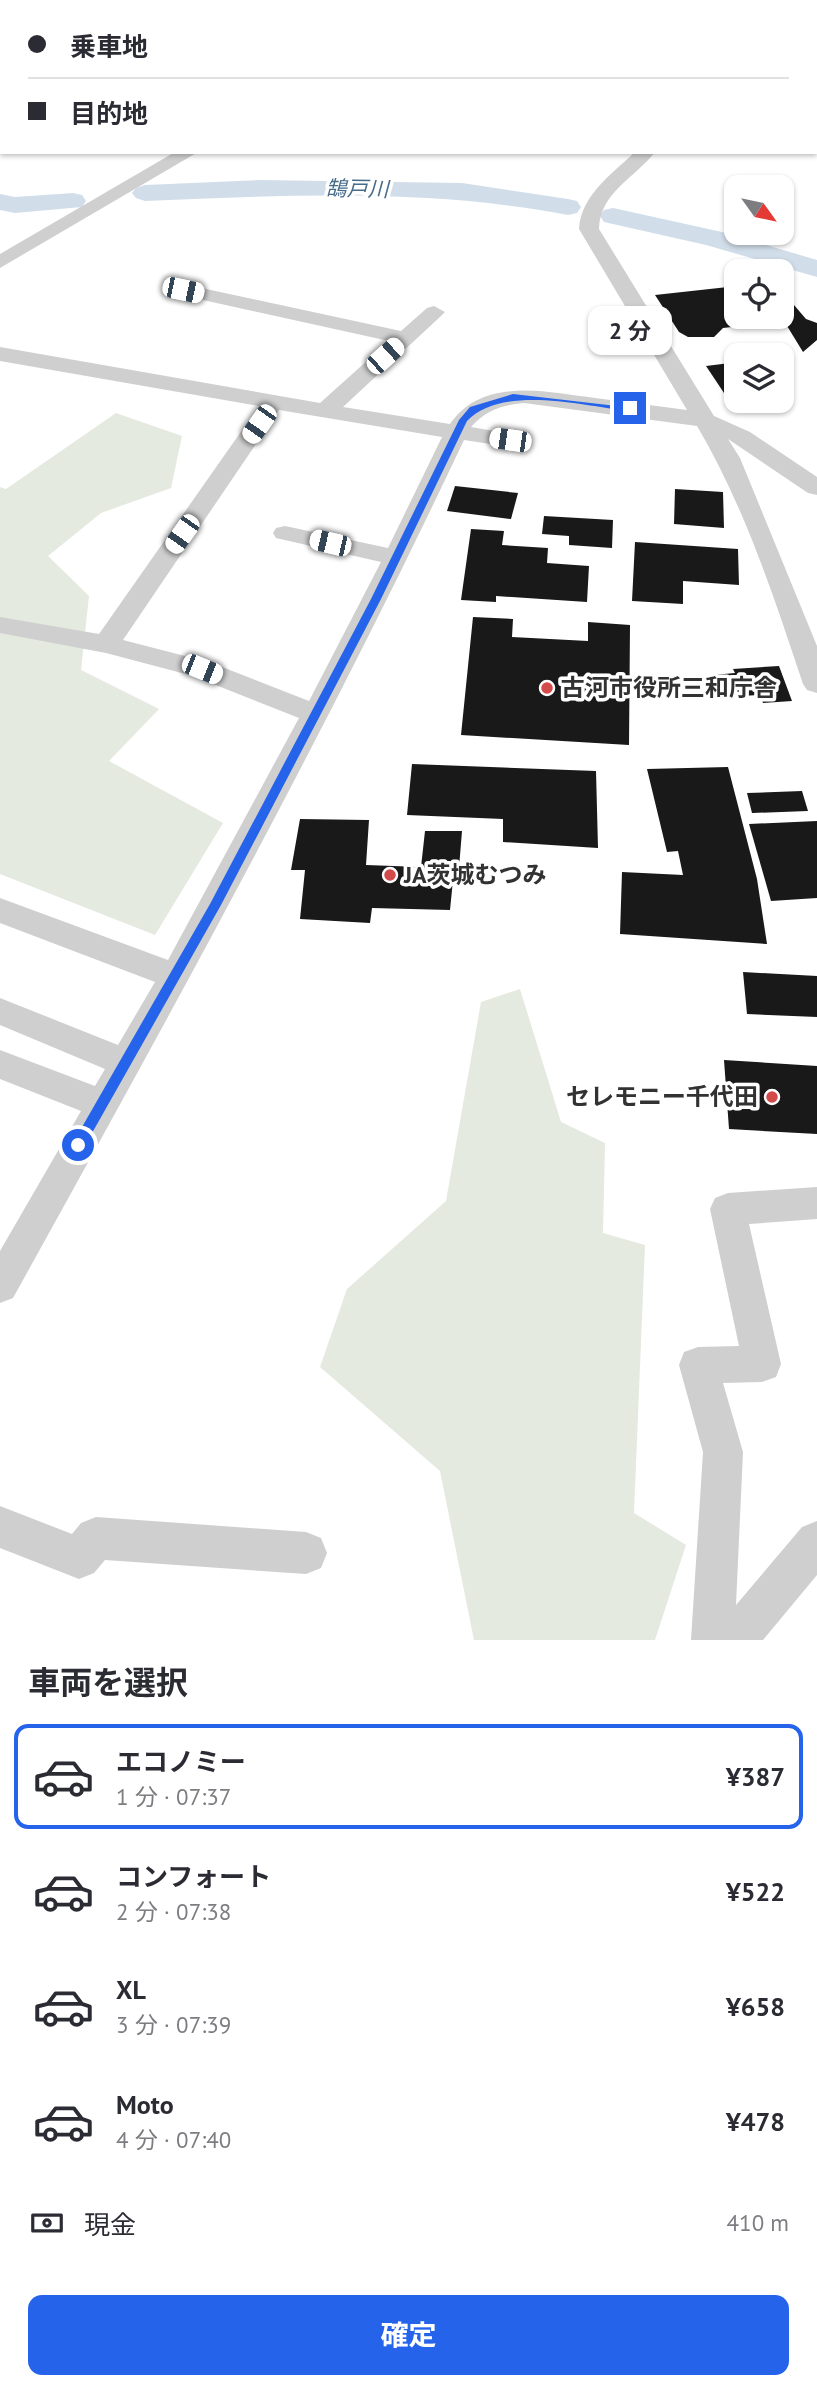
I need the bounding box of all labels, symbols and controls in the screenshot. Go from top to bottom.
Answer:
text: 乗車地 [70,30,148,63]
text: 目的地 [70,97,148,130]
water label: 鵠戸川 [325,174,391,203]
north arrow [724,175,794,245]
map controls [724,175,794,413]
button: locate [724,259,794,329]
car [161,275,206,305]
callout: 2 分 [588,306,672,356]
text: 2 分 [609,316,651,345]
car [363,334,408,378]
button: layers [724,343,794,413]
route end [614,392,646,424]
car [239,401,280,447]
car [488,427,533,453]
car [162,511,203,557]
car [308,528,353,558]
car [179,651,226,687]
place label: 古河市役所三和庁舎 [561,672,777,703]
marker: 古河市役所三和庁舎 [539,680,555,696]
place label: JA茨城むつみ [403,859,547,890]
marker: JA茨城むつみ [382,867,398,883]
place label: セレモニー千代田 [566,1081,758,1112]
marker: セレモニー千代田 [764,1089,780,1105]
route start [62,1129,94,1161]
text: 車両を選択 [28,1661,188,1703]
icon: car [32,1745,95,1808]
text: エコノミー [116,1745,246,1778]
text: ¥387 [726,1760,785,1793]
text: 1 分 · 07:37 [116,1782,231,1811]
icon: car [32,1860,95,1923]
text: コンフォート [116,1860,271,1893]
text: ¥522 [726,1875,785,1908]
text: 2 分 · 07:38 [116,1897,231,1926]
text: XL [116,1973,146,2006]
icon: car [32,1975,95,2038]
text: ¥658 [726,1990,785,2023]
text: 3 分 · 07:39 [116,2010,231,2039]
text: Moto [116,2088,174,2121]
icon: car [32,2090,95,2153]
text: ¥478 [726,2105,785,2138]
text: 4 分 · 07:40 [116,2125,231,2154]
icon: cash [28,2204,66,2242]
text: 現金 [84,2208,136,2241]
text: 410 m [727,2208,789,2237]
button: 確定 [28,2295,789,2375]

